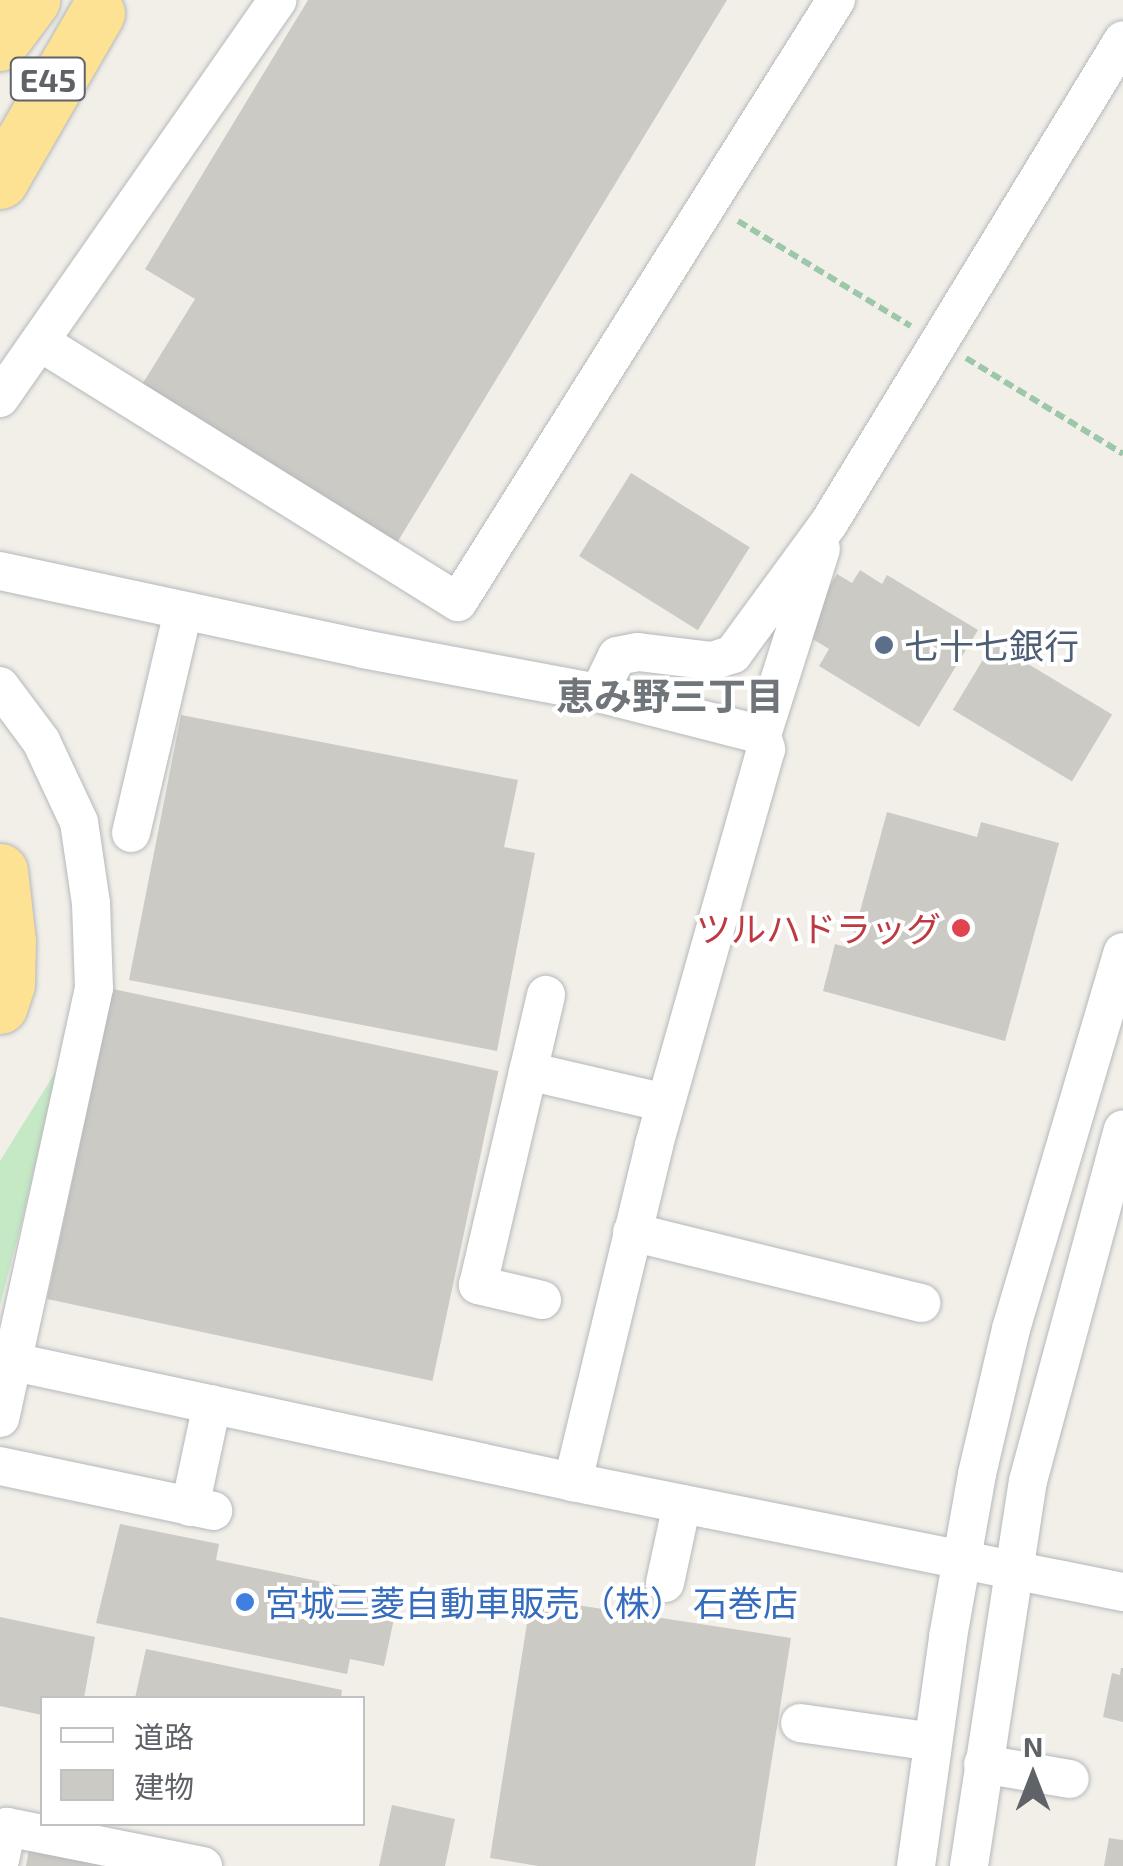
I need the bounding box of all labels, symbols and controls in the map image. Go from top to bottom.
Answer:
road number: E45 [8,52,88,106]
place label: 七十七銀行 [904,624,1079,666]
marker: 七十七銀行 [873,634,895,656]
district label: 恵み野三丁目 [556,673,784,719]
place label: ツルハドラッグ [696,907,941,949]
marker: ツルハドラッグ [950,917,972,939]
place label: 宮城三菱自動車販売（株） 石巻店 [265,1581,798,1623]
marker: 宮城三菱自動車販売（株） 石巻店 [234,1591,256,1613]
legend [40,1696,365,1826]
text: 道路 [134,1718,194,1754]
north arrow [983,1726,1083,1826]
text: N [1023,1729,1043,1763]
text: 建物 [134,1768,194,1804]

